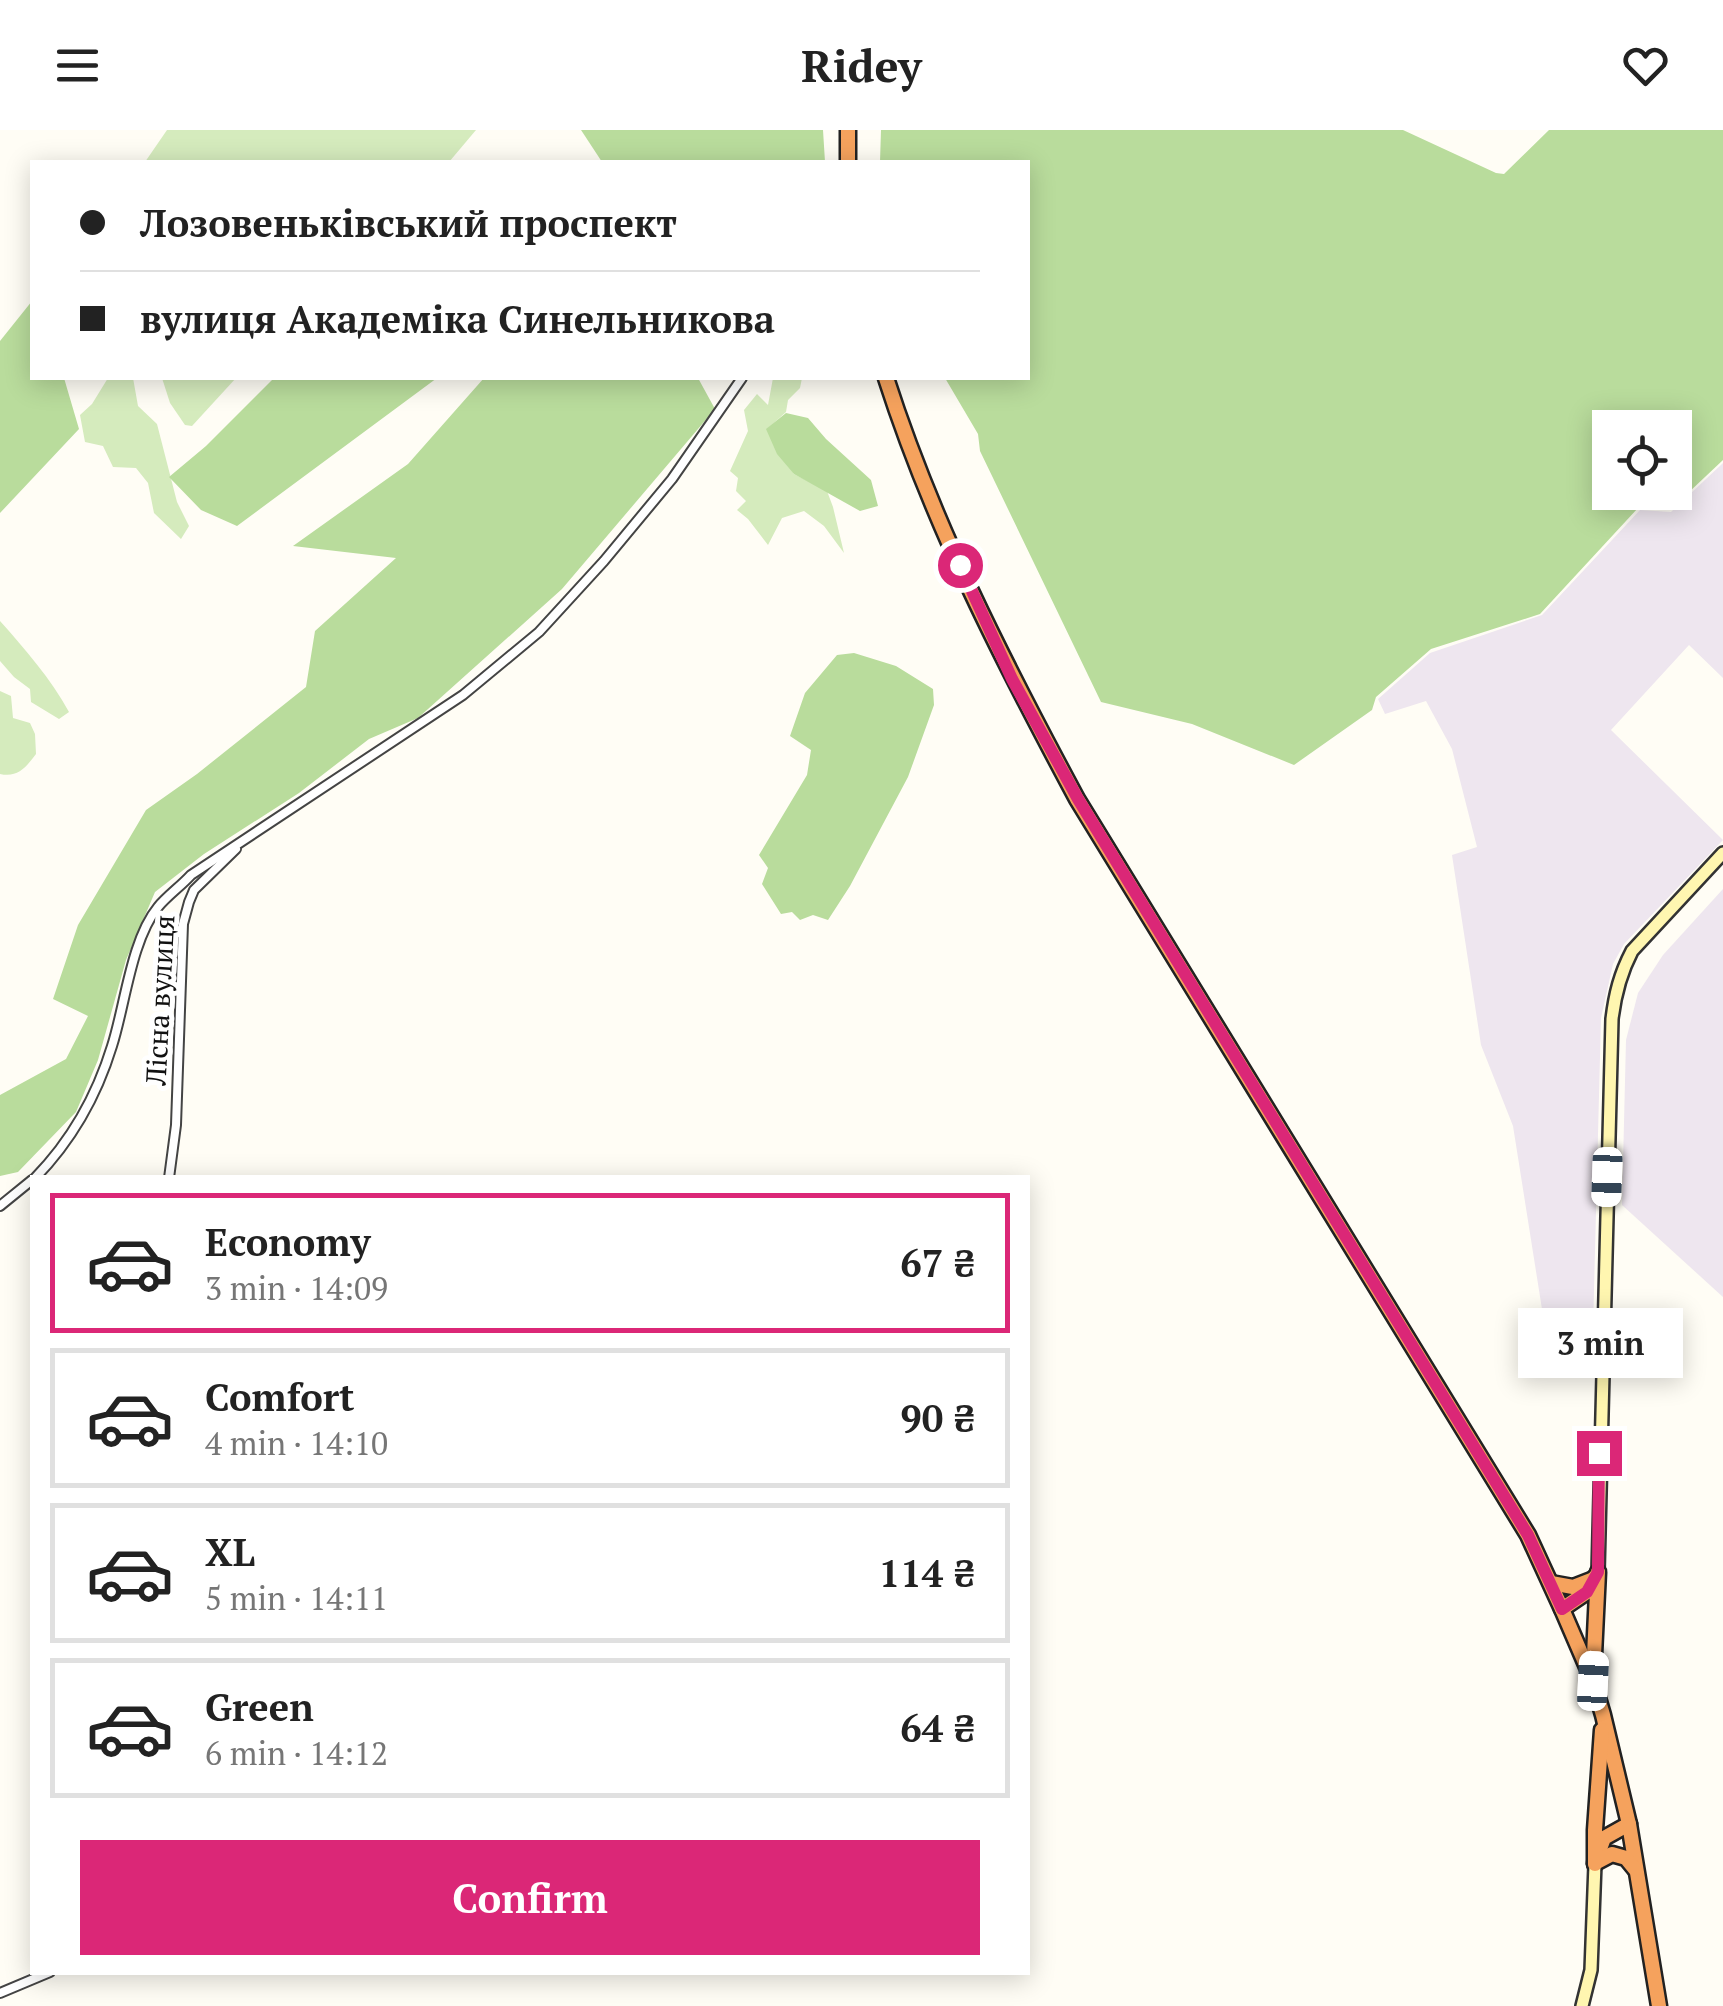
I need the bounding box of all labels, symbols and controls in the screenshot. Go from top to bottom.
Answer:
text: Ridey [801,35,922,95]
icon: menu [50,38,105,93]
icon: heart [1618,38,1673,93]
text: Лозовеньківський проспект [140,198,677,248]
text: вулиця Академіка Синельникова [140,294,775,344]
map controls [1592,410,1692,510]
button: locate [1592,410,1692,510]
route start [938,543,983,588]
street label: Лісна вулиця [137,914,182,1087]
car [1591,1146,1623,1208]
text: Economy [205,1217,371,1267]
icon: car [85,1218,175,1308]
text: 67 ₴ [900,1238,975,1288]
text: 3 min · 14:09 [205,1267,388,1309]
callout: 3 min [1516,1308,1682,1378]
text: 3 min [1557,1322,1644,1364]
text: Comfort [205,1372,354,1422]
icon: car [85,1373,175,1463]
text: 90 ₴ [900,1393,975,1443]
text: 4 min · 14:10 [205,1422,388,1464]
route end [1577,1431,1622,1476]
text: XL [205,1527,255,1577]
icon: car [85,1528,175,1618]
text: 114 ₴ [879,1548,975,1598]
text: 5 min · 14:11 [205,1577,388,1619]
car [1576,1650,1610,1712]
text: Green [205,1682,314,1732]
icon: car [85,1683,175,1773]
text: 64 ₴ [900,1703,975,1753]
text: 6 min · 14:12 [205,1732,388,1774]
button: Confirm [80,1840,980,1955]

